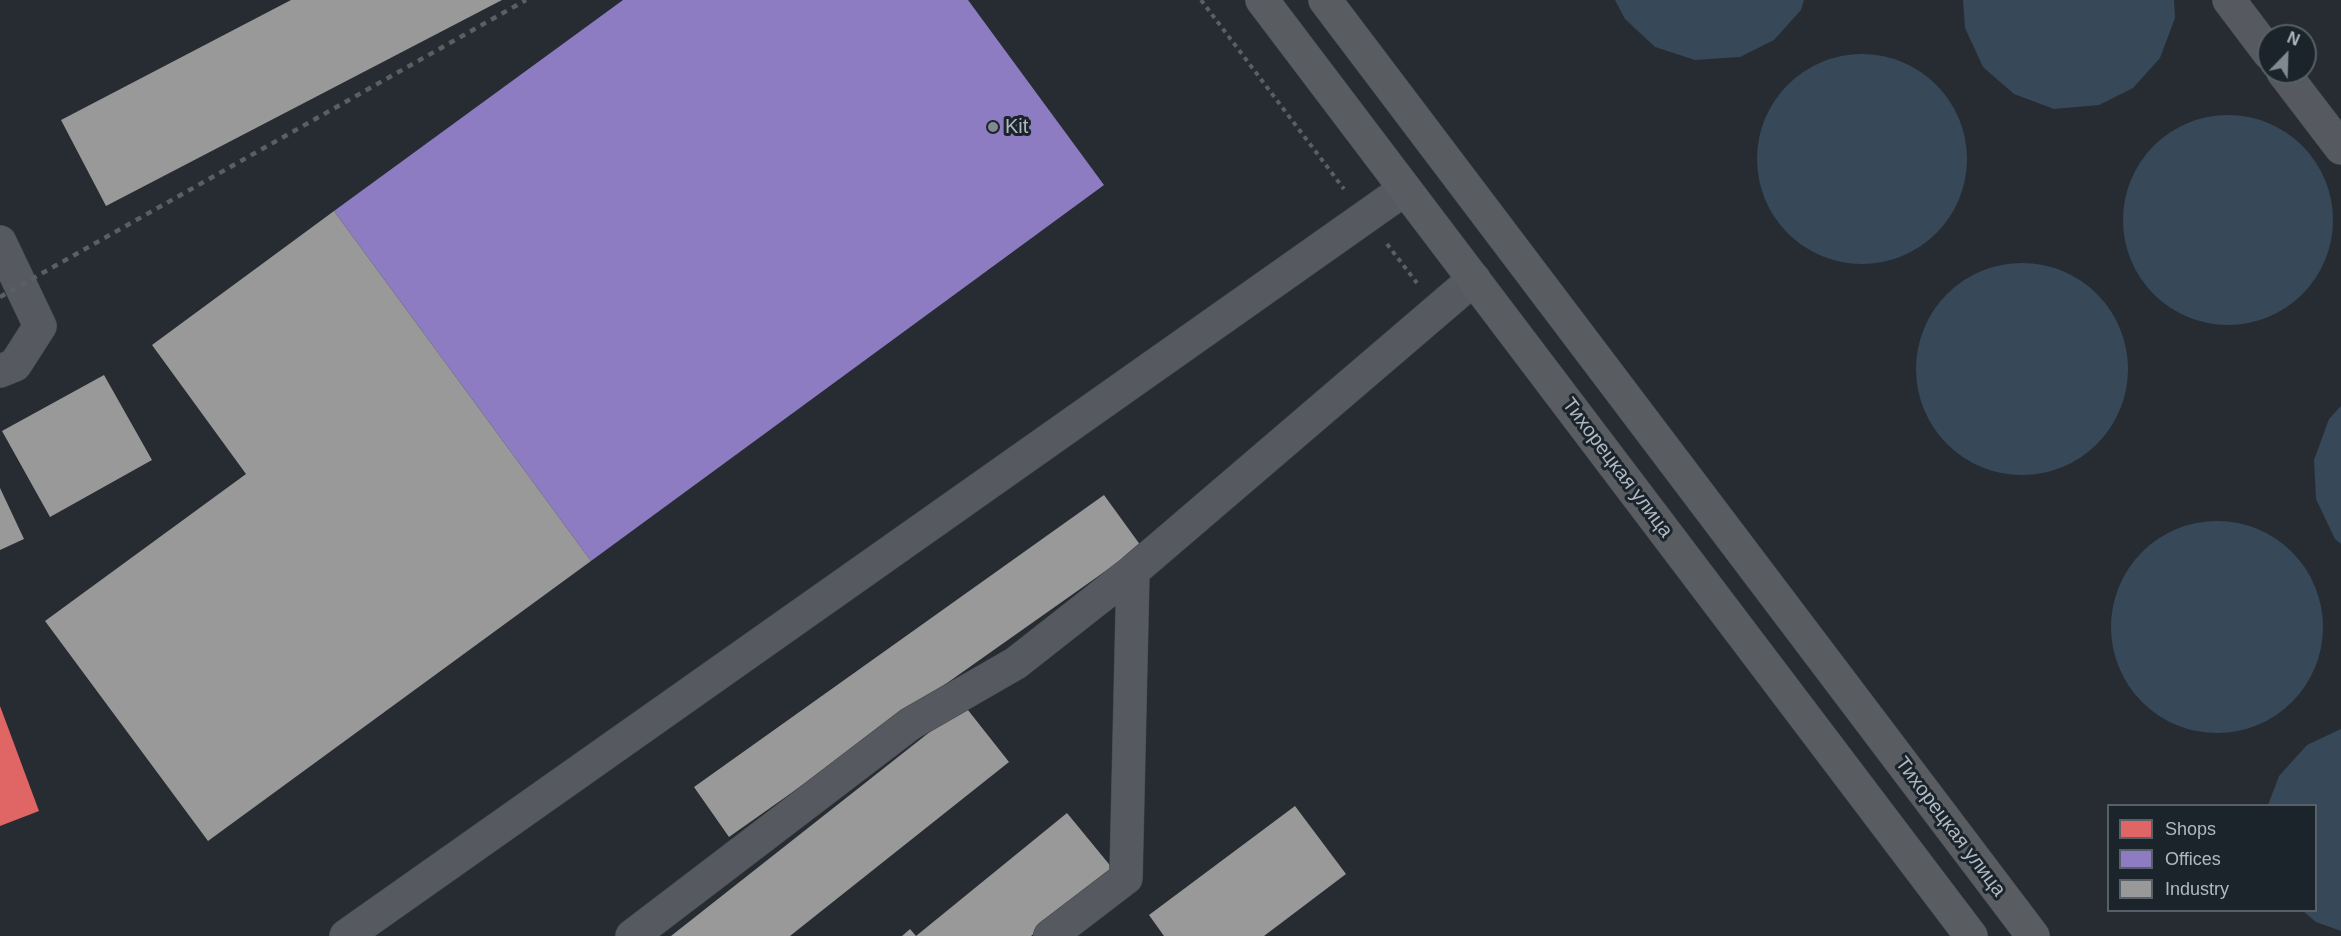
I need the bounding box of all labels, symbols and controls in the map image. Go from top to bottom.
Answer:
north arrow [2257,24,2317,84]
text: N [2285,29,2302,49]
place label: Kit [1005,115,1028,139]
marker: Kit [986,120,1000,134]
street label: Тихорецкая улица [1557,393,1677,543]
street label: Тихорецкая улица [1890,752,2010,902]
legend [2107,804,2317,912]
text: Shops [2165,819,2216,839]
text: Offices [2165,849,2221,869]
text: Industry [2165,879,2229,899]

